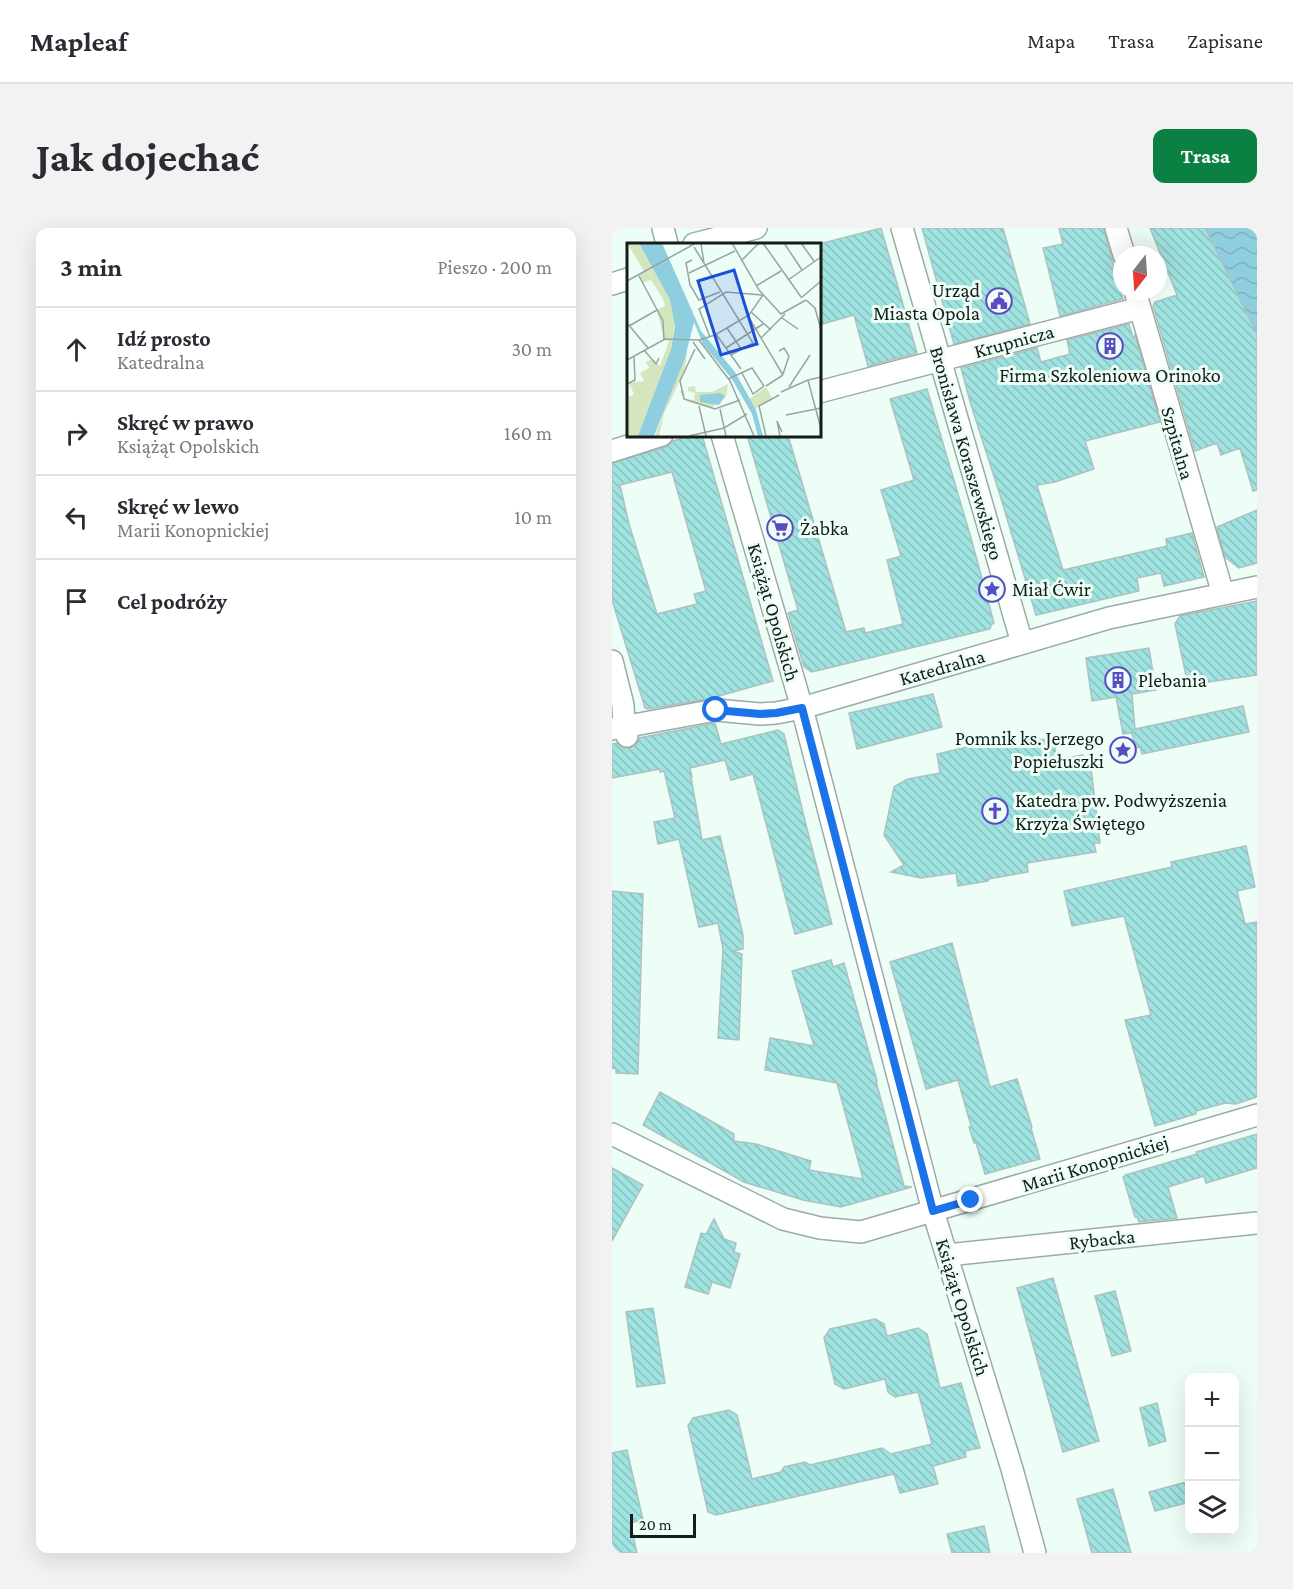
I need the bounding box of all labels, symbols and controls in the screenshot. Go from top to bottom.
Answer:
text: Mapleaf [30,26,127,57]
text: Mapa [1027,29,1075,53]
text: Trasa [1108,29,1154,53]
text: Zapisane [1187,29,1263,53]
button: Trasa [1153,129,1257,183]
text: Jak dojechać [36,133,259,180]
inset map [627,243,820,436]
north arrow [1113,246,1167,300]
text: 3 min [60,253,122,282]
text: Pieszo · 200 m [437,256,552,278]
place label: Urząd Miasta Opola [873,279,980,325]
public building icon: Urząd Miasta Opola [984,286,1014,316]
street label: Krupnicza [972,320,1057,363]
text: Idź prosto [117,326,211,351]
building icon: Firma Szkoleniowa Orinoko [1095,331,1125,361]
icon: ahead [60,333,93,366]
text: 30 m [511,338,552,360]
street label: Bronisława Koraszewskiego [925,344,1008,563]
text: Katedralna [117,351,205,373]
place label: Firma Szkoleniowa Orinoko [999,364,1221,386]
street label: Szpitalna [1156,404,1199,482]
text: Skręć w prawo [117,410,254,435]
icon: right [60,417,93,450]
text: 160 m [504,422,552,444]
text: Książąt Opolskich [117,435,260,457]
text: Skręć w lewo [117,494,239,519]
icon: left [60,501,93,534]
text: 10 m [514,506,552,528]
supermarket icon: Żabka [765,513,795,543]
place label: Żabka [800,517,849,539]
text: Marii Konopnickiej [117,519,269,541]
street label: Książąt Opolskich [743,540,804,684]
place icon: Miał Ćwir [977,574,1007,604]
place label: Miał Ćwir [1012,578,1091,600]
icon: arrive [60,585,93,618]
text: Cel podróży [117,589,227,614]
street label: Katedralna [897,644,987,690]
building icon: Plebania [1103,665,1133,695]
place label: Plebania [1138,669,1207,691]
route start [702,696,728,722]
place label: Pomnik ks. Jerzego Popiełuszki [955,727,1104,773]
place icon: Pomnik ks. Jerzego Popiełuszki [1108,735,1138,765]
place label: Katedra pw. Podwyższenia Krzyża Świętego [1015,789,1227,835]
church icon: Katedra pw. Podwyższenia Krzyża Świętego [980,796,1010,826]
street label: Marii Konopnickiej [1019,1130,1171,1197]
route end [957,1186,983,1212]
street label: Rybacka [1068,1225,1136,1254]
street label: Książąt Opolskich [931,1236,994,1379]
map controls [1185,1373,1239,1535]
button: + [1185,1373,1239,1427]
button: − [1185,1427,1239,1481]
button: layers [1185,1481,1239,1535]
scale bar [630,1511,696,1538]
text: 20 m [639,1516,672,1533]

